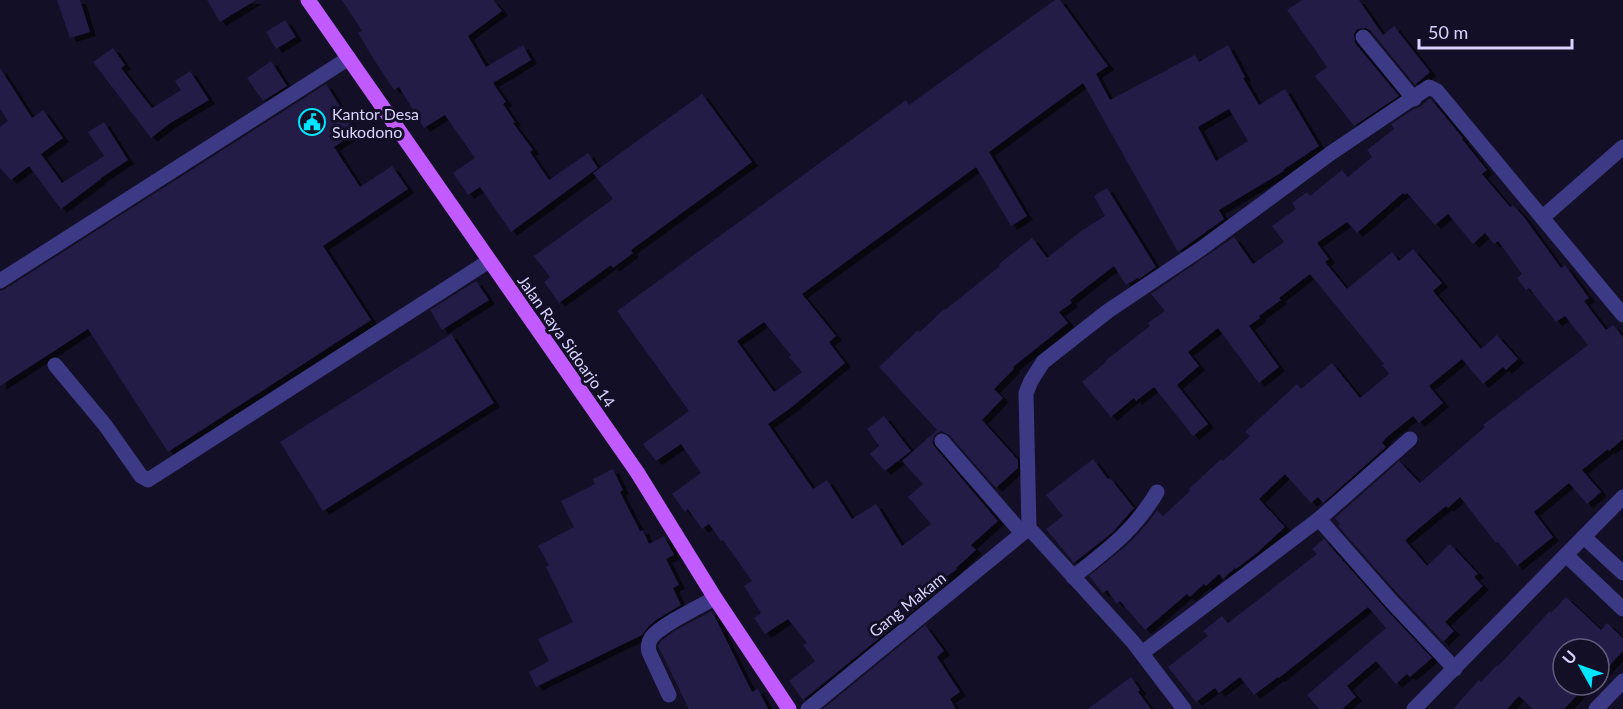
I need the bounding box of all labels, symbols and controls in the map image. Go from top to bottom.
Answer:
scale bar [1419,12,1572,50]
text: 50 m [1428,21,1468,43]
place label: Kantor Desa Sukodono [332,104,419,141]
public building icon: Kantor Desa Sukodono [297,107,327,137]
street label: Jalan Raya Sidoarjo 14 [514,271,620,411]
street label: Gang Makam [865,567,949,641]
north arrow [1551,637,1611,697]
text: U [1558,646,1580,668]

